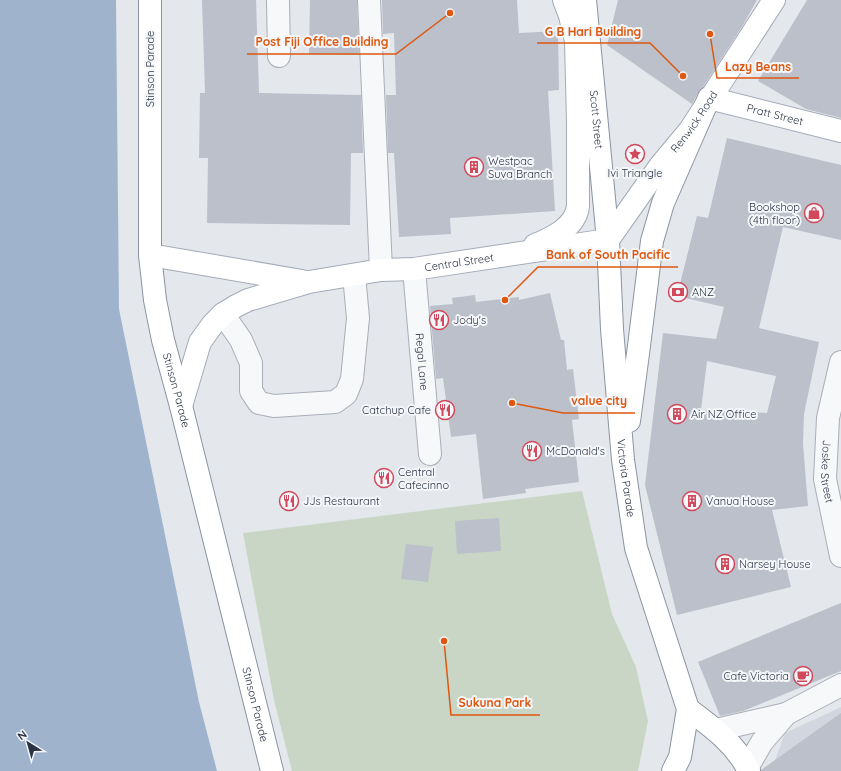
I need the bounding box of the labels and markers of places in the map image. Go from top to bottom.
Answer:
callout: G B Hari Building [537,19,650,43]
callout: Post Fiji Office Building [247,30,396,54]
callout: Lazy Beans [717,54,799,78]
place icon: Ivi Triangle [624,143,646,165]
place label: Westpac Suva Branch [488,154,552,181]
building icon: Westpac Suva Branch [463,156,485,178]
place label: Ivi Triangle [607,166,663,180]
place label: Bookshop (4th floor) [749,200,800,227]
shop icon: Bookshop (4th floor) [803,202,825,224]
callout: Bank of South Pacific [538,243,678,267]
bank icon: ANZ [667,281,689,303]
place label: ANZ [692,285,714,299]
restaurant icon: Jody's [428,309,450,331]
place label: Jody's [453,313,486,327]
callout: value city [563,389,635,413]
restaurant icon: Catchup Cafe [434,399,456,421]
place label: Catchup Cafe [362,403,431,417]
building icon: Air NZ Office [666,403,688,425]
place label: Air NZ Office [691,407,756,421]
restaurant icon: McDonald's [521,440,543,462]
place label: McDonald's [546,444,605,458]
place label: Central Cafecinno [398,465,449,492]
restaurant icon: Central Cafecinno [373,467,395,489]
restaurant icon: JJs Restaurant [278,490,300,512]
building icon: Vanua House [681,490,703,512]
place label: JJs Restaurant [303,494,380,508]
place label: Vanua House [706,494,774,508]
building icon: Narsey House [714,553,736,575]
place label: Narsey House [739,557,811,571]
cafe icon: Cafe Victoria [792,665,814,687]
place label: Cafe Victoria [723,669,789,683]
callout: Sukuna Park [451,691,540,715]

